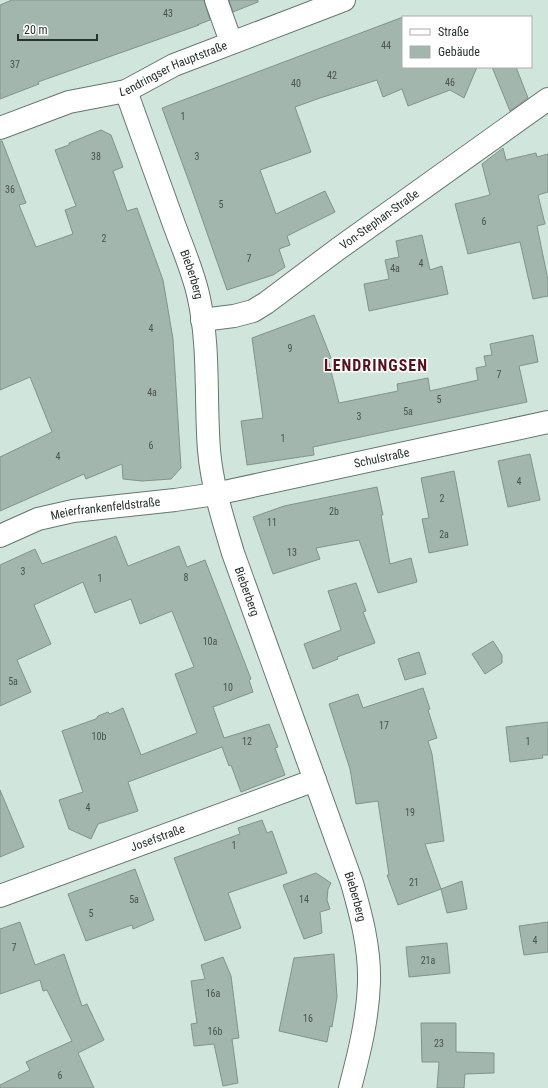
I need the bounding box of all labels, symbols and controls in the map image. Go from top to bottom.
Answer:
house number: 43 [163,8,173,19]
scale bar [18,16,97,42]
legend [402,16,532,68]
text: 20 m [24,23,48,37]
text: Straße [438,25,469,39]
street label: Lendringser Hauptstraße [118,38,229,99]
house number: 44 [381,40,391,51]
text: Gebäude [438,45,480,59]
house number: 37 [10,59,20,70]
house number: 42 [327,70,337,81]
house number: 46 [445,77,455,88]
house number: 40 [291,78,301,89]
house number: 1 [181,111,185,122]
house number: 38 [91,151,101,162]
house number: 3 [195,151,200,162]
house number: 36 [5,184,15,195]
street label: Von-Stephan-Straße [337,186,422,252]
house number: 5 [219,199,224,210]
house number: 6 [482,216,487,227]
house number: 2 [102,233,107,244]
street label: Bieberberg [177,248,206,301]
house number: 7 [247,253,252,264]
house number: 4 [419,258,424,269]
house number: 4a [390,263,400,274]
house number: 4 [149,323,154,334]
house number: 9 [288,343,293,354]
district label: LENDRINGSEN [324,356,428,375]
house number: 7 [497,369,502,380]
house number: 4a [147,387,157,398]
house number: 5 [437,394,442,405]
house number: 5a [403,406,413,417]
house number: 3 [357,411,362,422]
house number: 1 [281,433,285,444]
house number: 6 [149,440,154,451]
street label: Schulstraße [353,445,411,471]
house number: 4 [56,451,61,462]
house number: 4 [517,476,522,487]
house number: 2 [440,493,445,504]
street label: Meierfrankenfeldstraße [49,495,161,523]
house number: 2b [329,506,339,517]
house number: 11 [267,517,277,528]
house number: 2a [439,529,449,540]
house number: 13 [287,547,297,558]
street label: Bieberberg [232,565,262,618]
house number: 3 [21,566,26,577]
house number: 8 [184,572,189,583]
house number: 1 [98,573,102,584]
house number: 10a [203,636,218,647]
house number: 5a [8,676,18,687]
house number: 10 [223,682,233,693]
house number: 17 [379,720,389,731]
house number: 10b [92,731,106,742]
house number: 12 [242,736,252,747]
house number: 1 [526,736,530,747]
house number: 4 [86,802,91,813]
house number: 19 [405,807,415,818]
street label: Josefstraße [129,821,187,854]
house number: 1 [232,840,236,851]
street label: Bieberberg [342,870,369,923]
house number: 21 [409,877,419,888]
house number: 5a [129,894,139,905]
house number: 14 [299,894,309,905]
house number: 5 [89,908,94,919]
house number: 4 [533,935,538,946]
house number: 7 [12,942,17,953]
house number: 21a [421,955,436,966]
house number: 16a [206,988,221,999]
house number: 16 [303,1013,313,1024]
house number: 16b [208,1026,222,1037]
house number: 23 [434,1038,444,1049]
house number: 6 [58,1070,63,1081]

